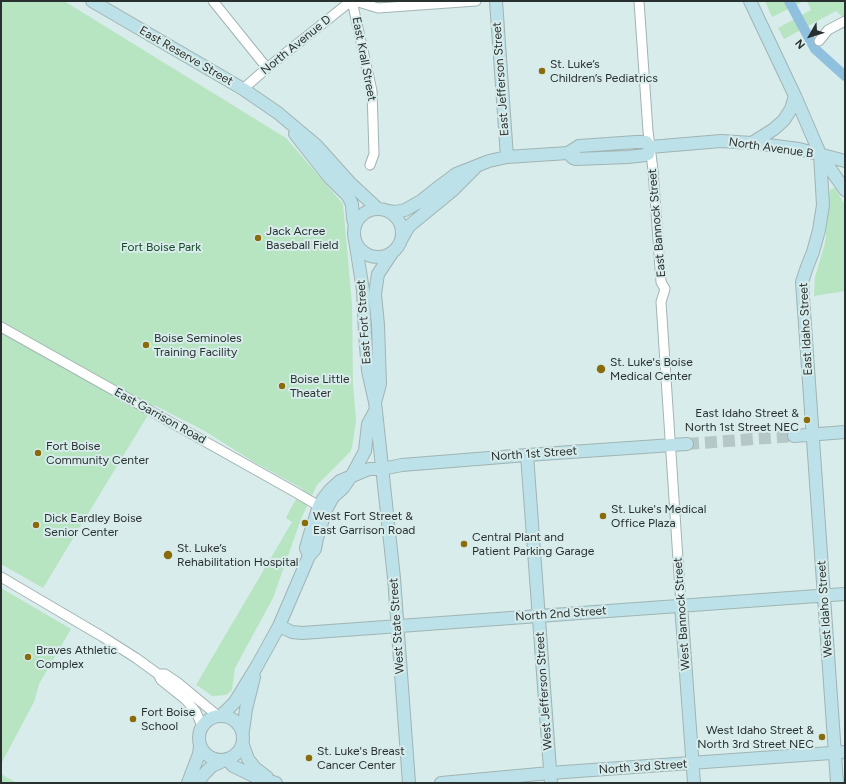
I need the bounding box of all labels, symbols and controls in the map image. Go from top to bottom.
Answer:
street label: North Avenue D [258,12,334,78]
street label: East Krall Street [349,16,379,102]
north arrow [790,16,830,56]
street label: East Jefferson Street [490,21,512,137]
street label: East Reserve Street [137,23,235,89]
text: N [793,36,808,51]
place label: St. Luke’s Children’s Pediatrics [550,57,658,85]
marker: St. Luke’s Children’s Pediatrics [537,66,547,76]
street label: North Avenue B [728,135,814,161]
street label: East Bannock Street [645,168,669,278]
place label: Jack Acree Baseball Field [266,224,339,252]
marker: Jack Acree Baseball Field [253,233,263,243]
park label: Fort Boise Park [121,240,201,254]
street label: East Fort Street [354,279,374,365]
street label: East Idaho Street [796,282,816,376]
place label: Boise Seminoles Training Facility [154,331,242,359]
marker: Boise Seminoles Training Facility [141,340,151,350]
place label: St. Luke's Boise Medical Center [610,355,693,383]
marker: St. Luke's Boise Medical Center [595,363,607,375]
place label: Boise Little Theater [290,372,349,400]
marker: Boise Little Theater [277,381,287,391]
street label: East Garrison Road [112,385,208,447]
place label: East Idaho Street & North 1st Street NEC [685,406,799,434]
marker: East Idaho Street & North 1st Street NEC [802,415,812,425]
place label: Fort Boise Community Center [46,439,149,467]
street label: North 1st Street [491,444,577,464]
marker: Fort Boise Community Center [33,448,43,458]
place label: St. Luke's Medical Office Plaza [611,502,706,530]
place label: West Fort Street & East Garrison Road [313,509,415,537]
place label: Dick Eardley Boise Senior Center [44,511,142,539]
marker: St. Luke's Medical Office Plaza [598,511,608,521]
marker: West Fort Street & East Garrison Road [300,518,310,528]
marker: Dick Eardley Boise Senior Center [31,520,41,530]
place label: Central Plant and Patient Parking Garage [472,530,594,558]
marker: Central Plant and Patient Parking Garage [459,539,469,549]
place label: St. Luke’s Rehabilitation Hospital [177,541,298,569]
marker: St. Luke’s Rehabilitation Hospital [162,549,174,561]
street label: West Bannock Street [671,557,693,671]
street label: West Idaho Street [814,560,836,658]
street label: West State Street [386,577,408,675]
street label: North 2nd Street [515,604,607,624]
street label: West Jefferson Street [533,631,555,751]
place label: Braves Athletic Complex [36,643,117,671]
marker: Braves Athletic Complex [23,652,33,662]
place label: Fort Boise School [141,705,195,733]
marker: Fort Boise School [128,714,138,724]
place label: West Idaho Street & North 3rd Street NEC [697,723,814,751]
marker: West Idaho Street & North 3rd Street NEC [817,732,827,742]
place label: St. Luke's Breast Cancer Center [317,744,405,772]
marker: St. Luke's Breast Cancer Center [304,753,314,763]
street label: North 3rd Street [598,757,688,777]

